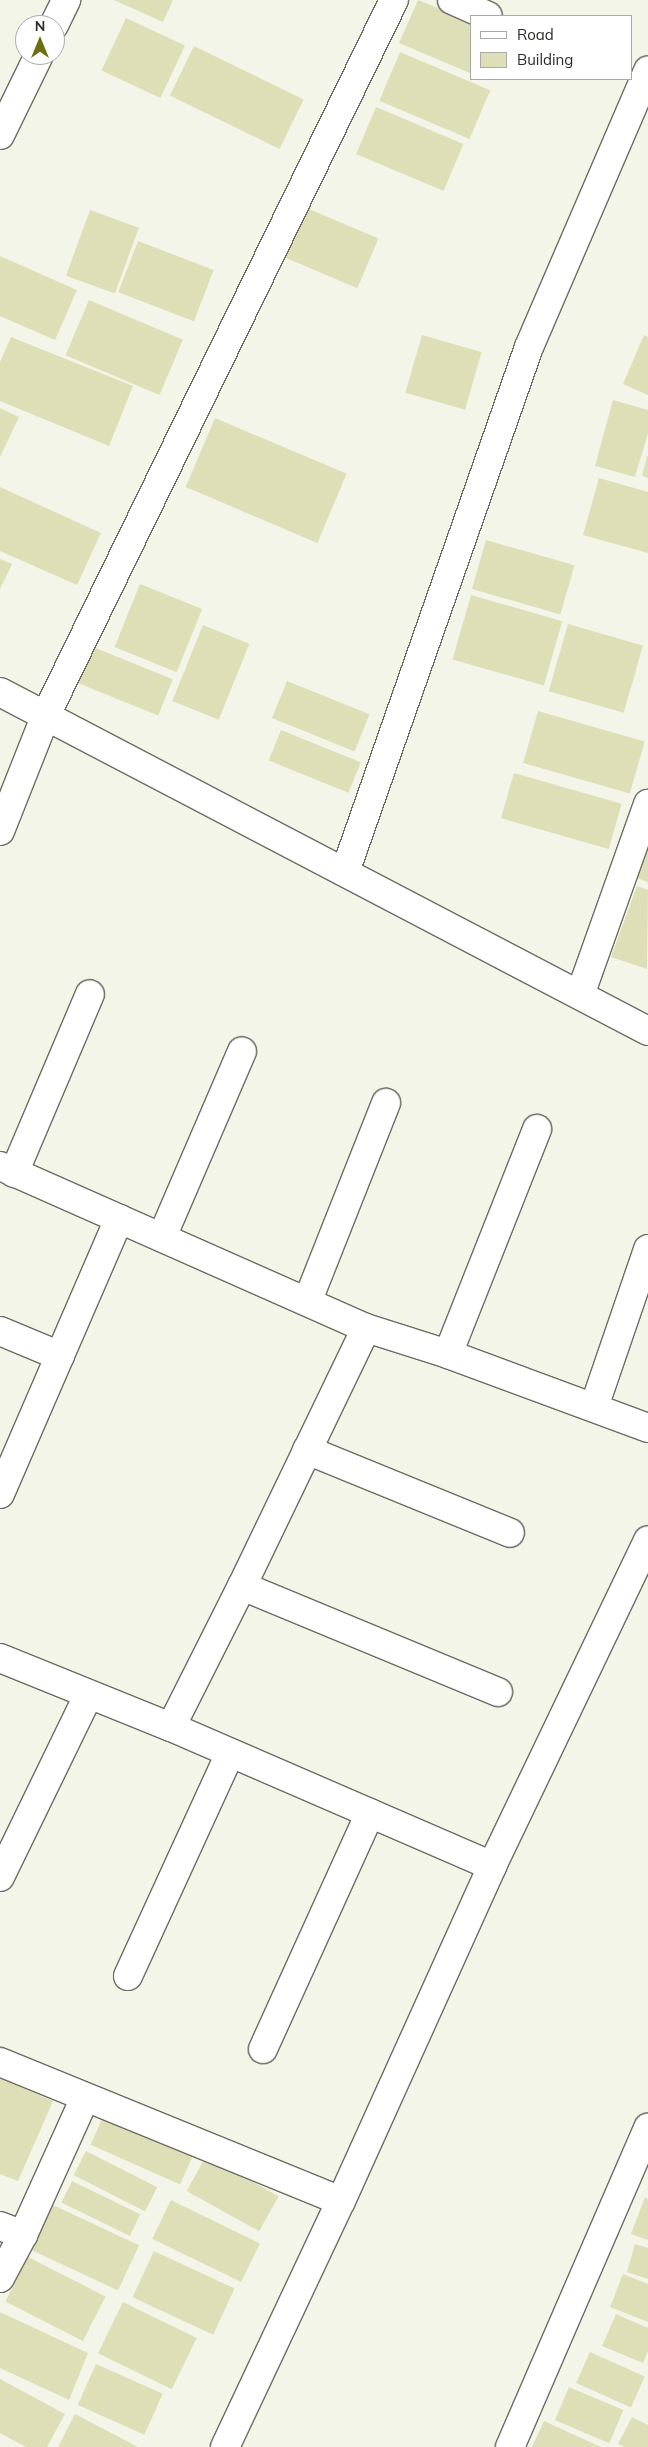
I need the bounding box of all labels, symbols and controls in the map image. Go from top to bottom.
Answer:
north arrow [15,15,65,65]
legend [470,15,633,80]
text: N [35,17,45,35]
text: Road [517,25,554,44]
text: Building [517,50,573,69]

